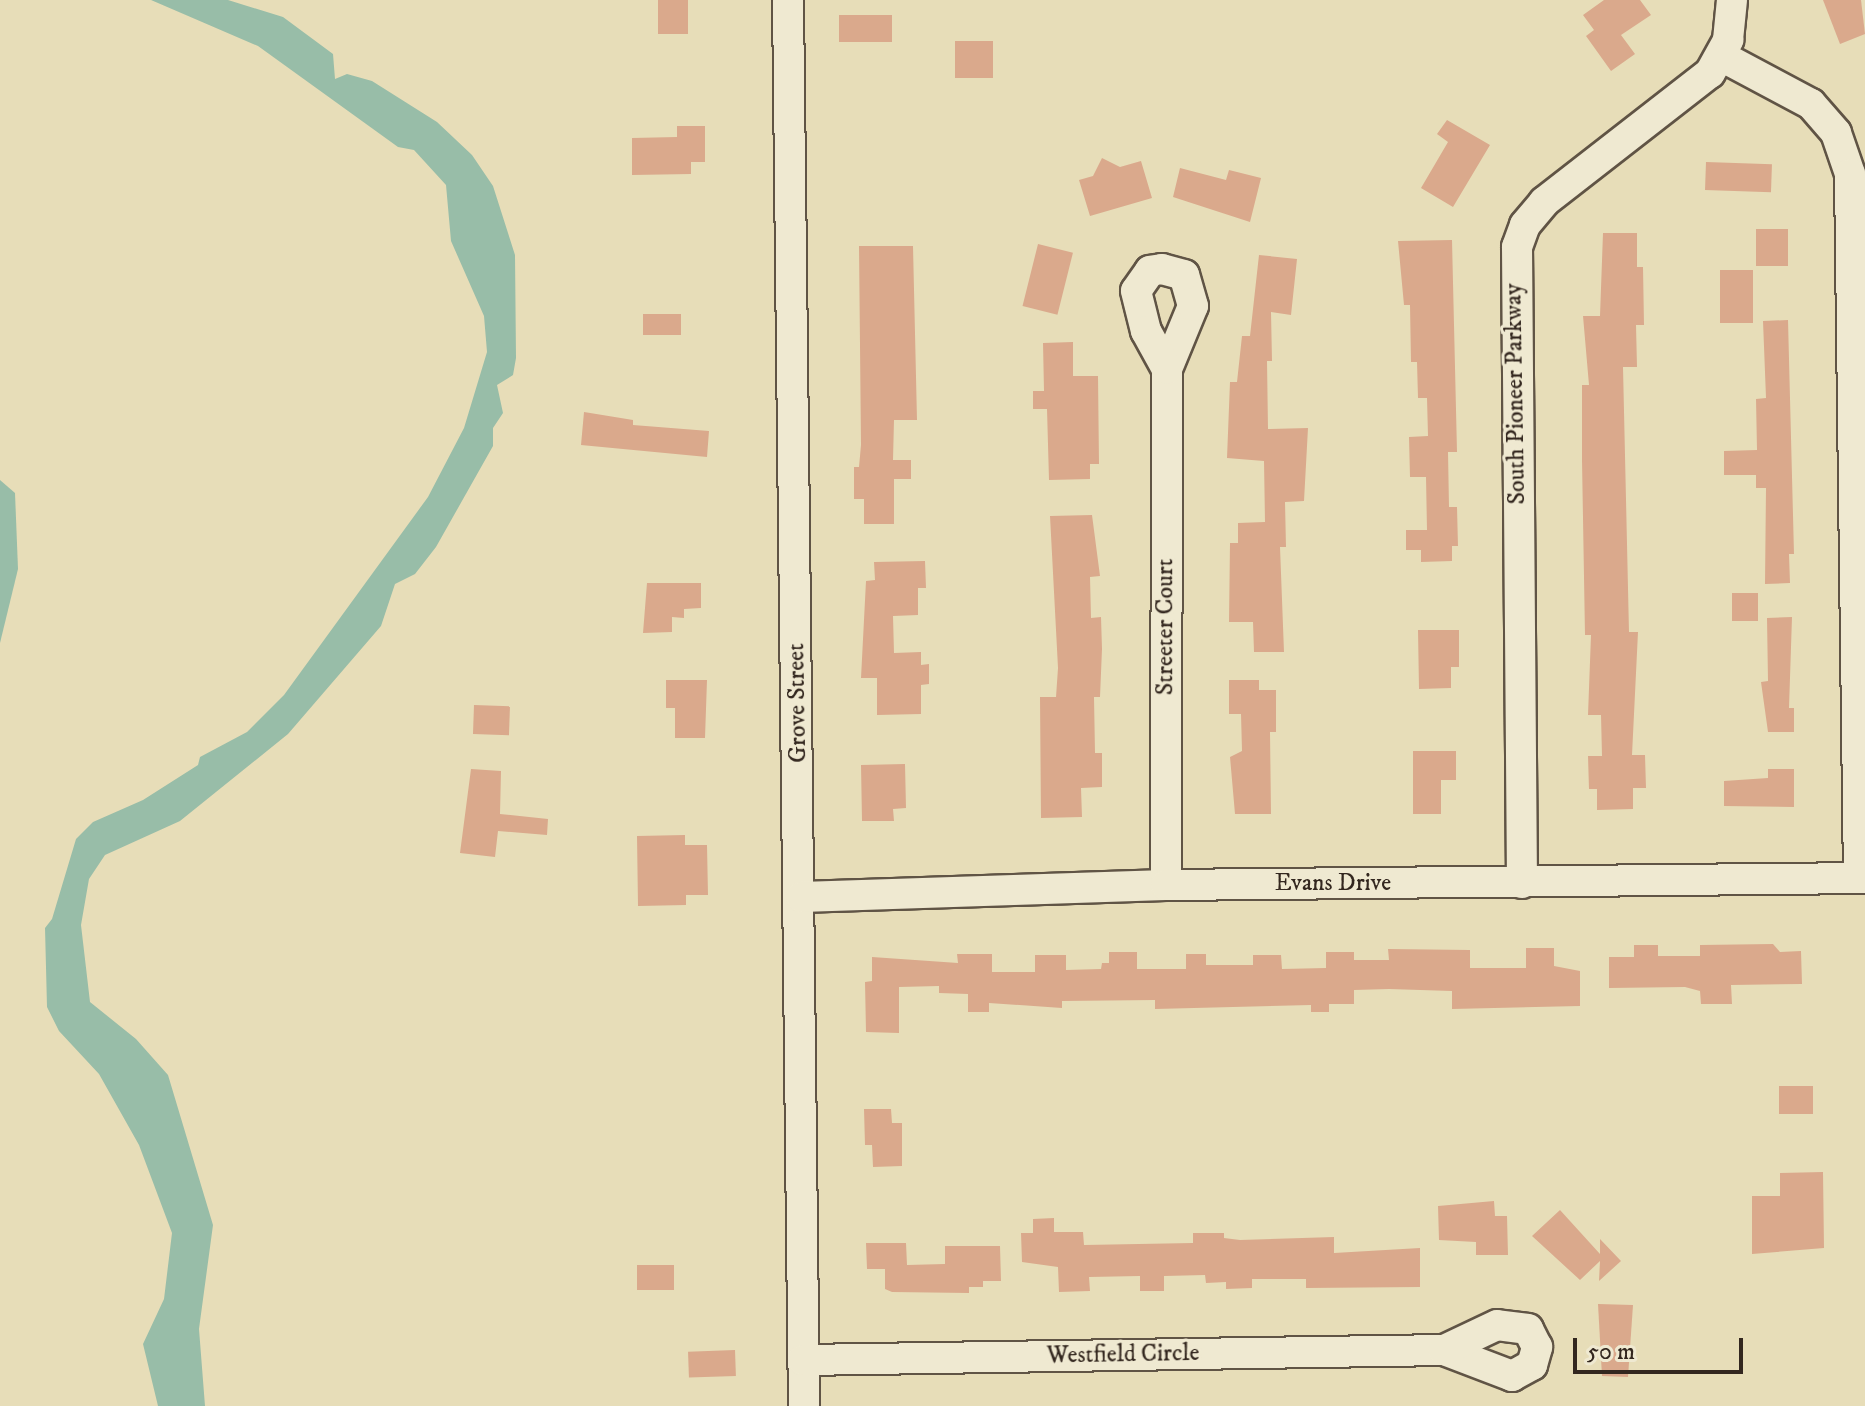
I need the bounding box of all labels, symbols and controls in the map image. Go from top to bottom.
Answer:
street label: South Pioneer Parkway [1500,283,1532,505]
street label: Streeter Court [1152,559,1180,695]
street label: Grove Street [783,643,813,763]
street label: Evans Drive [1275,870,1391,898]
scale bar [1577,1322,1747,1372]
text: 50 m [1587,1337,1635,1367]
street label: Westfield Circle [1046,1339,1200,1371]

